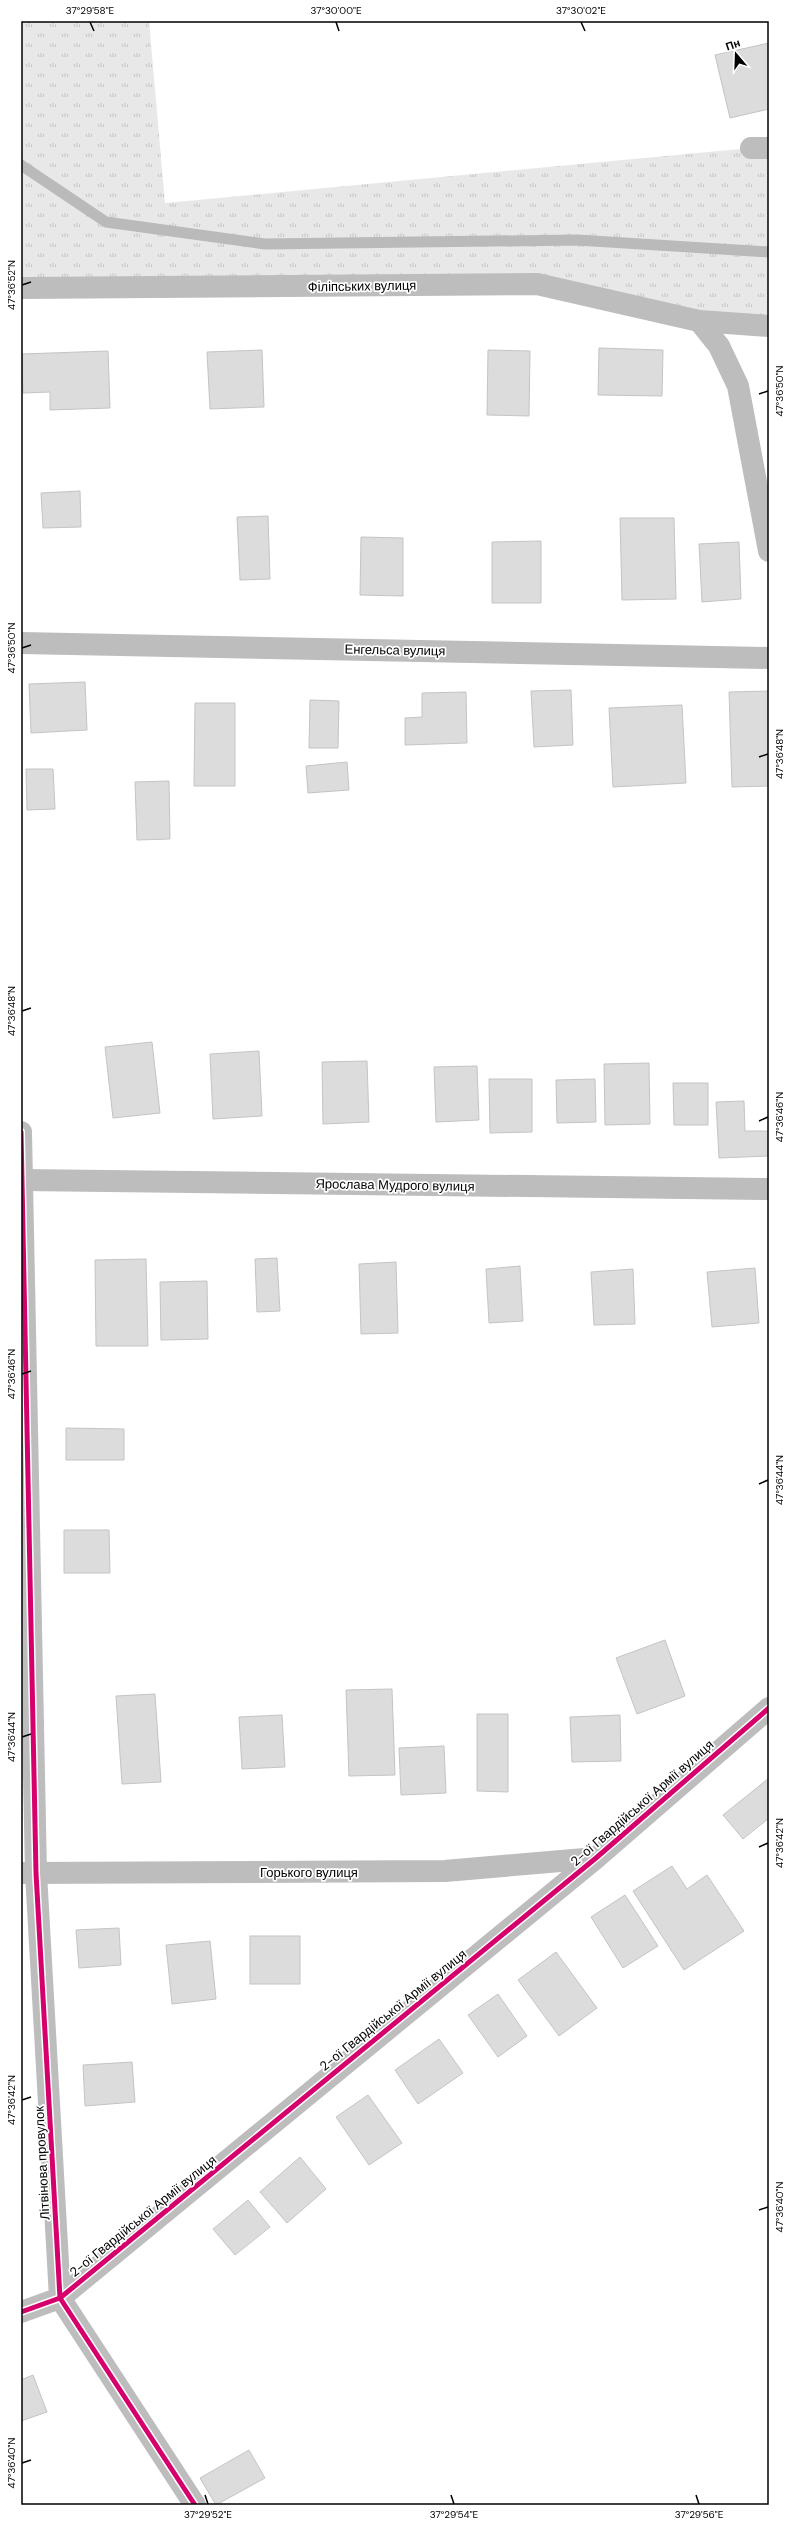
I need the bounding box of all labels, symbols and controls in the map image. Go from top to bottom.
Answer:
text: 37°29'58"E [66,4,115,17]
text: 37°30'00"E [310,4,362,17]
text: 37°30'02"E [556,4,606,17]
north arrow [716,34,756,74]
text: Пн [724,36,742,54]
text: 47°36'52"N [5,260,18,310]
street label: Філіпських вулиця [308,277,416,295]
text: 47°36'50"N [773,365,786,417]
text: 47°36'50"N [5,622,18,674]
street label: Енгельса вулиця [344,641,446,659]
text: 47°36'48"N [773,729,786,779]
text: 47°36'48"N [5,986,18,1036]
text: 47°36'46"N [773,1092,786,1142]
street label: Ярослава Мудрого вулиця [315,1175,475,1195]
text: 47°36'46"N [5,1349,18,1399]
text: 47°36'44"N [773,1455,786,1505]
text: 47°36'44"N [5,1712,18,1762]
street label: 2-ої Гвардійської Армії вулиця [567,1736,717,1870]
text: 47°36'42"N [773,1818,786,1868]
street label: Горького вулиця [260,1864,358,1881]
street label: 2-ої Гвардійської Армії вулиця [316,1945,470,2075]
text: 47°36'42"N [5,2075,18,2125]
street label: Літвінова провулок [31,2105,53,2220]
street label: 2-ої Гвардійської Армії вулиця [66,2151,220,2281]
text: 47°36'40"N [773,2182,786,2232]
text: 47°36'40"N [5,2438,18,2488]
text: 37°29'52"E [184,2508,232,2521]
text: 37°29'54"E [430,2508,479,2521]
text: 37°29'56"E [675,2508,724,2521]

